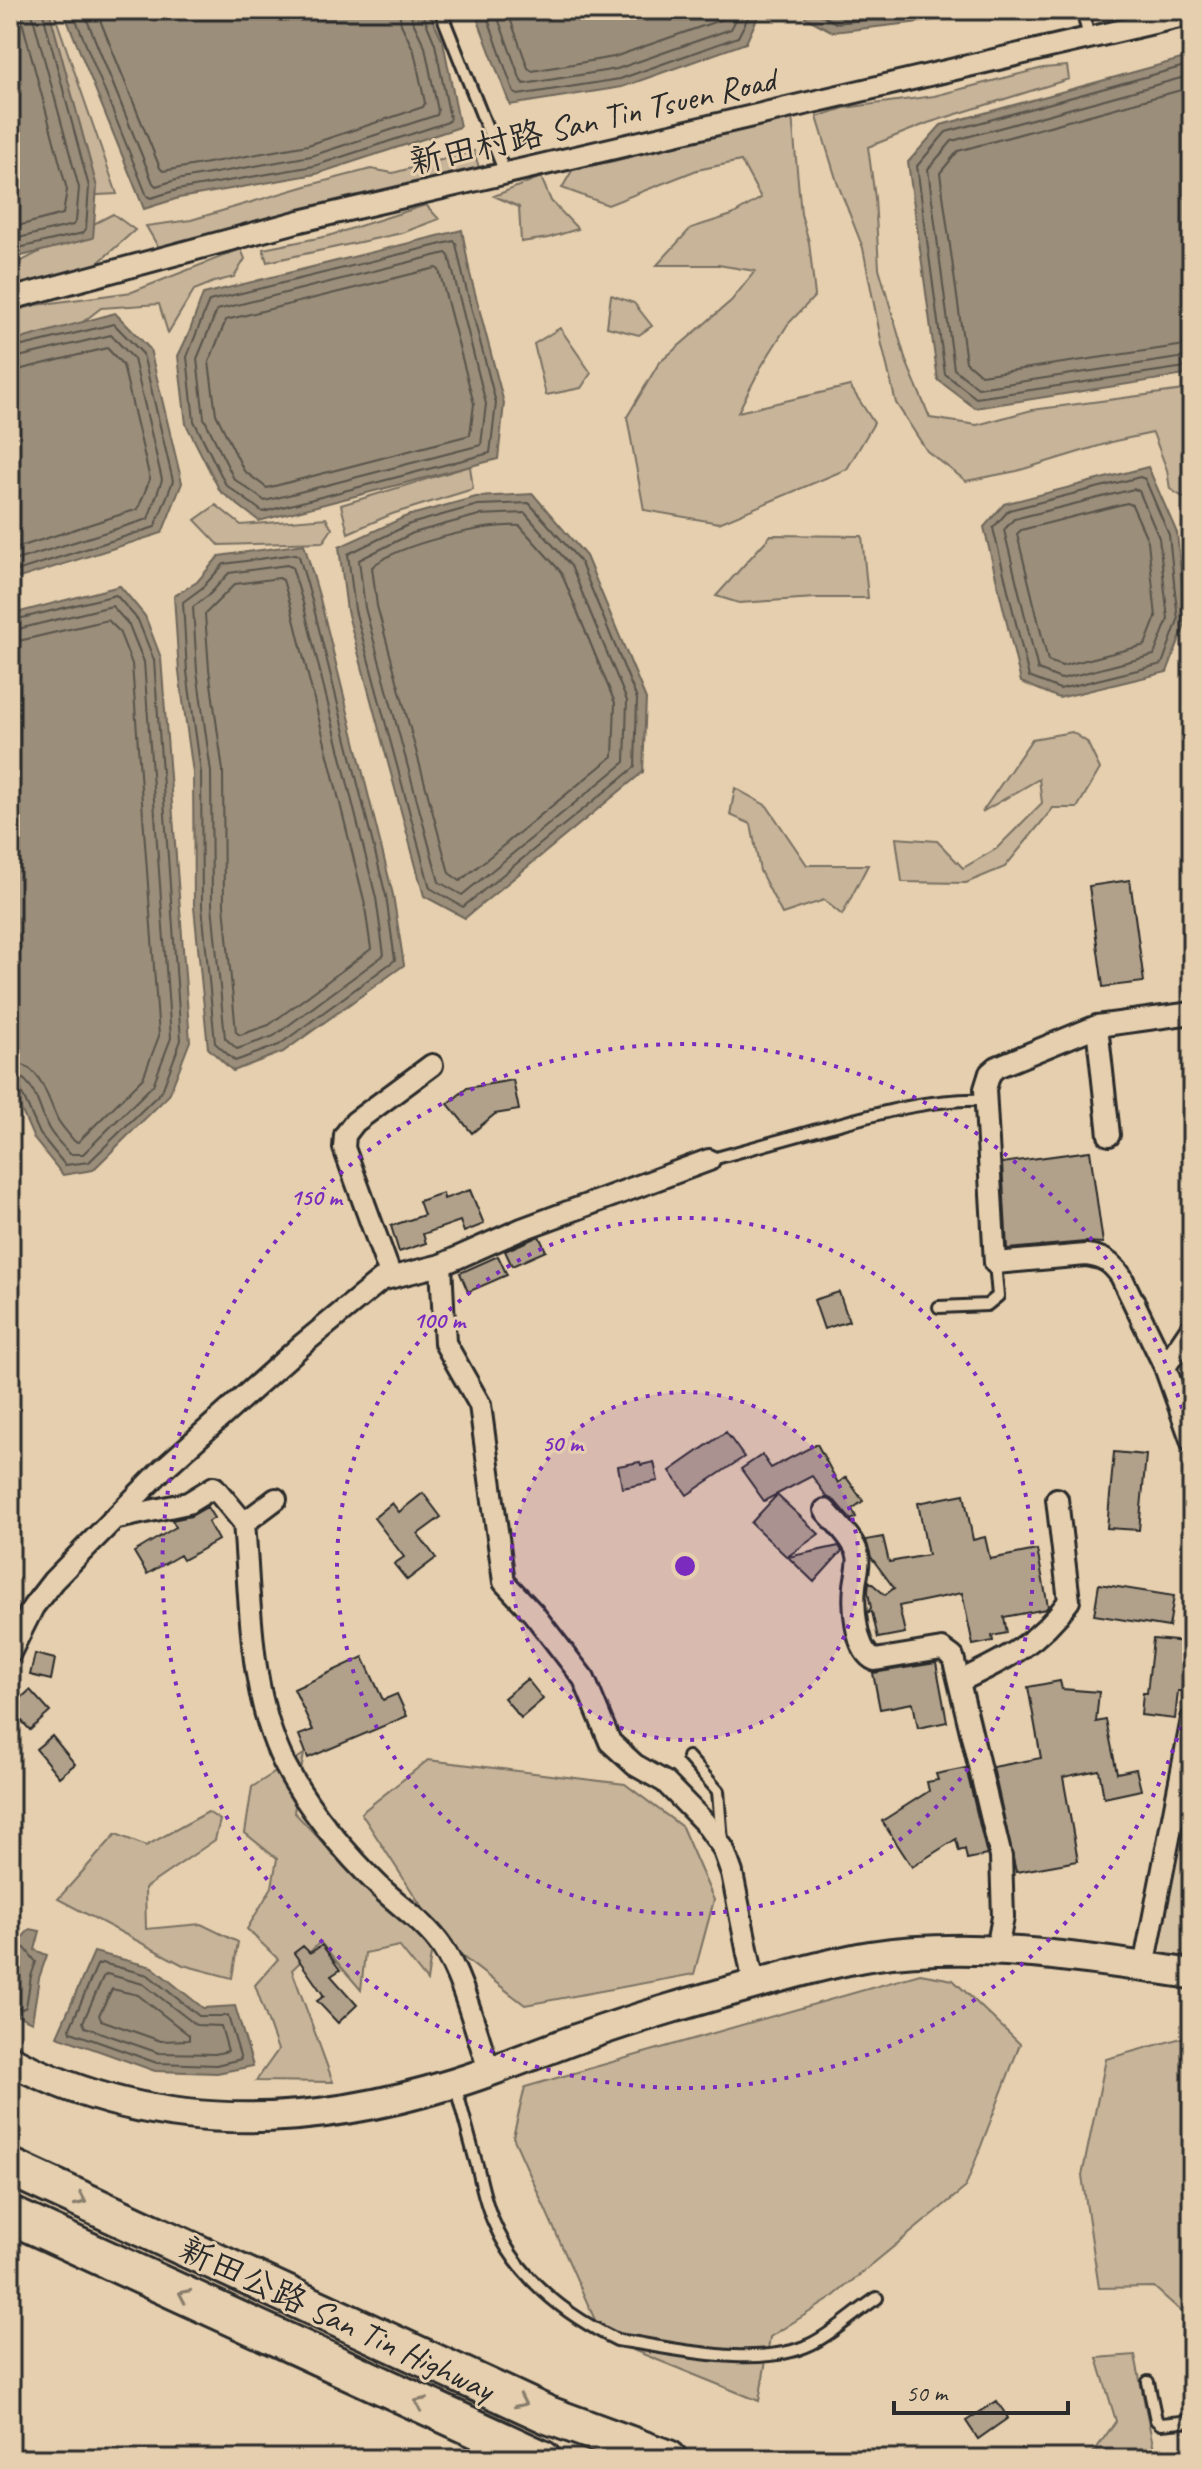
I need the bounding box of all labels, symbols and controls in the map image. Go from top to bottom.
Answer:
street label: 新田村路 San Tin Tsuen Road [405,56,785,184]
text: 150 m [290,1182,344,1212]
text: 100 m [413,1305,467,1335]
text: 50 m [542,1428,585,1458]
centre of rings [671,1552,699,1580]
one-way arrow [73,2190,87,2206]
street label: 新田公路 San Tin Highway [173,2227,504,2412]
one-way arrow [177,2289,192,2305]
scale bar [894,2365,1068,2415]
text: 50 m [906,2378,949,2408]
one-way arrow [512,2392,527,2408]
one-way arrow [414,2397,428,2413]

